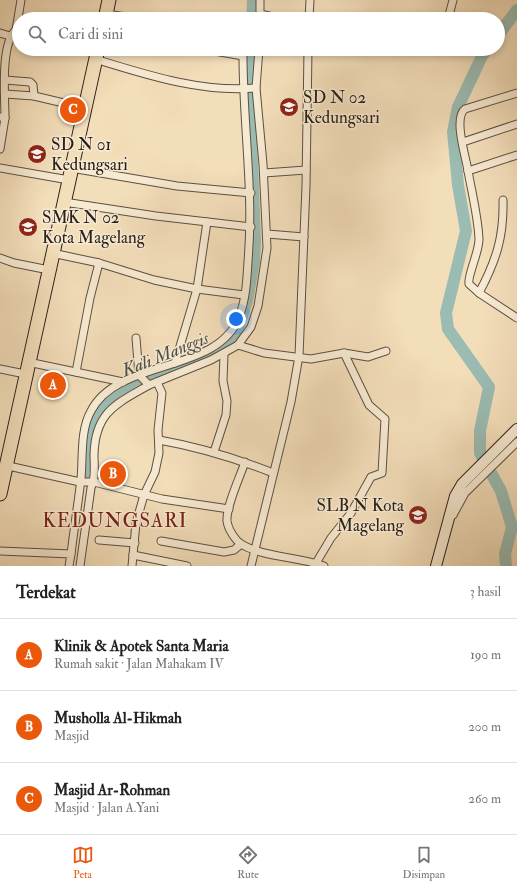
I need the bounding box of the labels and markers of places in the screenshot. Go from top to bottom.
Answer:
place label: SD N 02 Kedungsari [303,87,380,128]
pin: C [60,95,86,125]
school or university icon: SD N 02 Kedungsari [278,96,300,118]
place label: SD N 01 Kedungsari [51,134,128,175]
school or university icon: SD N 01 Kedungsari [26,143,48,165]
place label: SMK N 02 Kota Magelang [42,207,146,248]
school or university icon: SMK N 02 Kota Magelang [17,216,39,238]
pin: A [40,370,66,400]
pin: B [100,459,126,489]
place label: SLB N Kota Magelang [316,495,405,536]
school or university icon: SLB N Kota Magelang [407,504,429,526]

